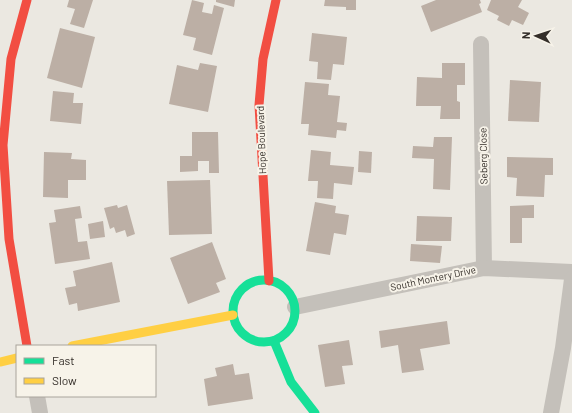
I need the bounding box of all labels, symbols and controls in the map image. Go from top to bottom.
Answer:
north arrow [516,16,556,56]
text: N [519,31,532,39]
street label: Hope Boulevard [254,106,268,174]
street label: Seberg Close [477,128,489,184]
street label: South Montery Drive [389,263,477,293]
legend [16,345,156,397]
text: Fast [52,353,75,367]
text: Slow [52,373,77,387]

